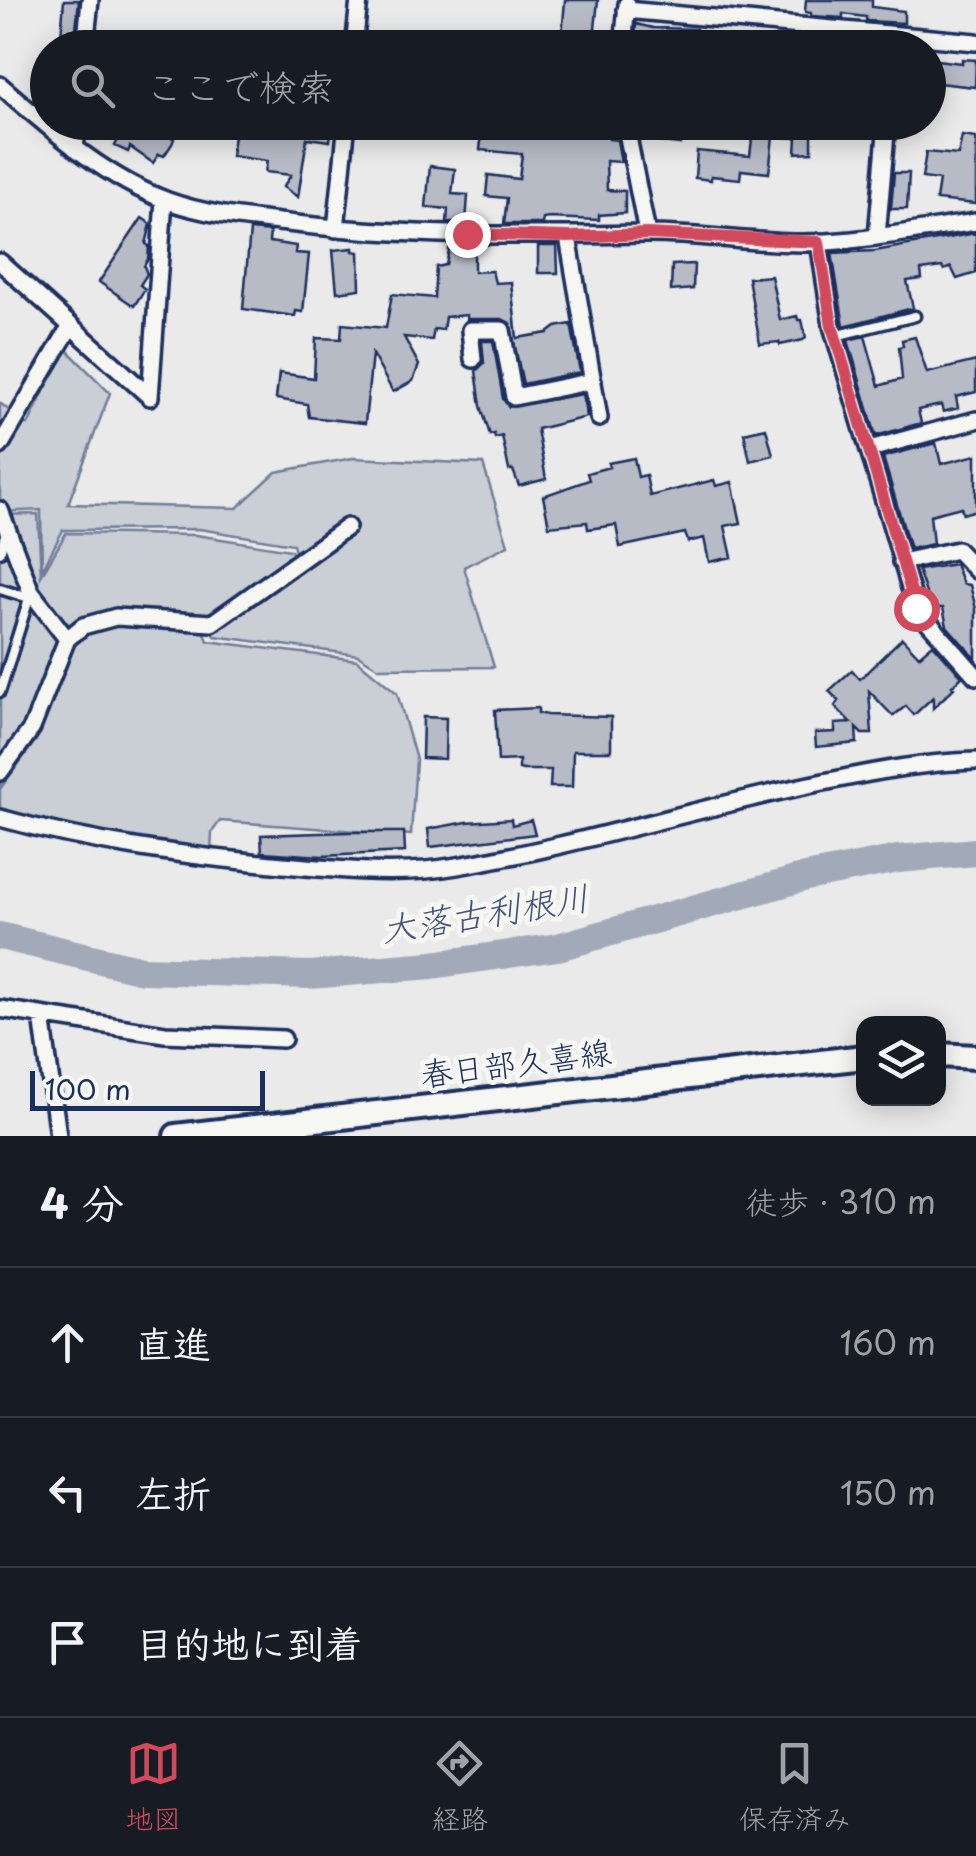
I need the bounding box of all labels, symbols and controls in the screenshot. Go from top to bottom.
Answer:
search box [30,30,946,140]
text: ここで検索 [145,57,335,114]
icon: search [65,58,120,113]
route end [445,212,491,258]
route start [894,586,940,632]
water label: 大落古利根川 [377,869,592,954]
map controls [856,1016,946,1106]
button: layers [856,1016,946,1106]
street label: 春日部久喜線 [418,1026,614,1098]
scale bar [30,1066,265,1110]
text: 100 m [45,1067,131,1110]
text: 4 分 [40,1170,124,1233]
text: 徒歩 · 310 m [745,1177,936,1225]
text: 直進 [135,1314,211,1371]
icon: ahead [40,1315,95,1370]
text: 160 m [840,1318,936,1366]
text: 左折 [135,1464,211,1521]
icon: left [40,1465,95,1520]
text: 150 m [840,1468,936,1516]
text: 目的地に到着 [135,1614,363,1671]
icon: arrive [40,1615,95,1670]
tab: 地図 [125,1736,181,1839]
tab: 経路 [432,1736,488,1839]
tab: 保存済み [739,1736,851,1839]

